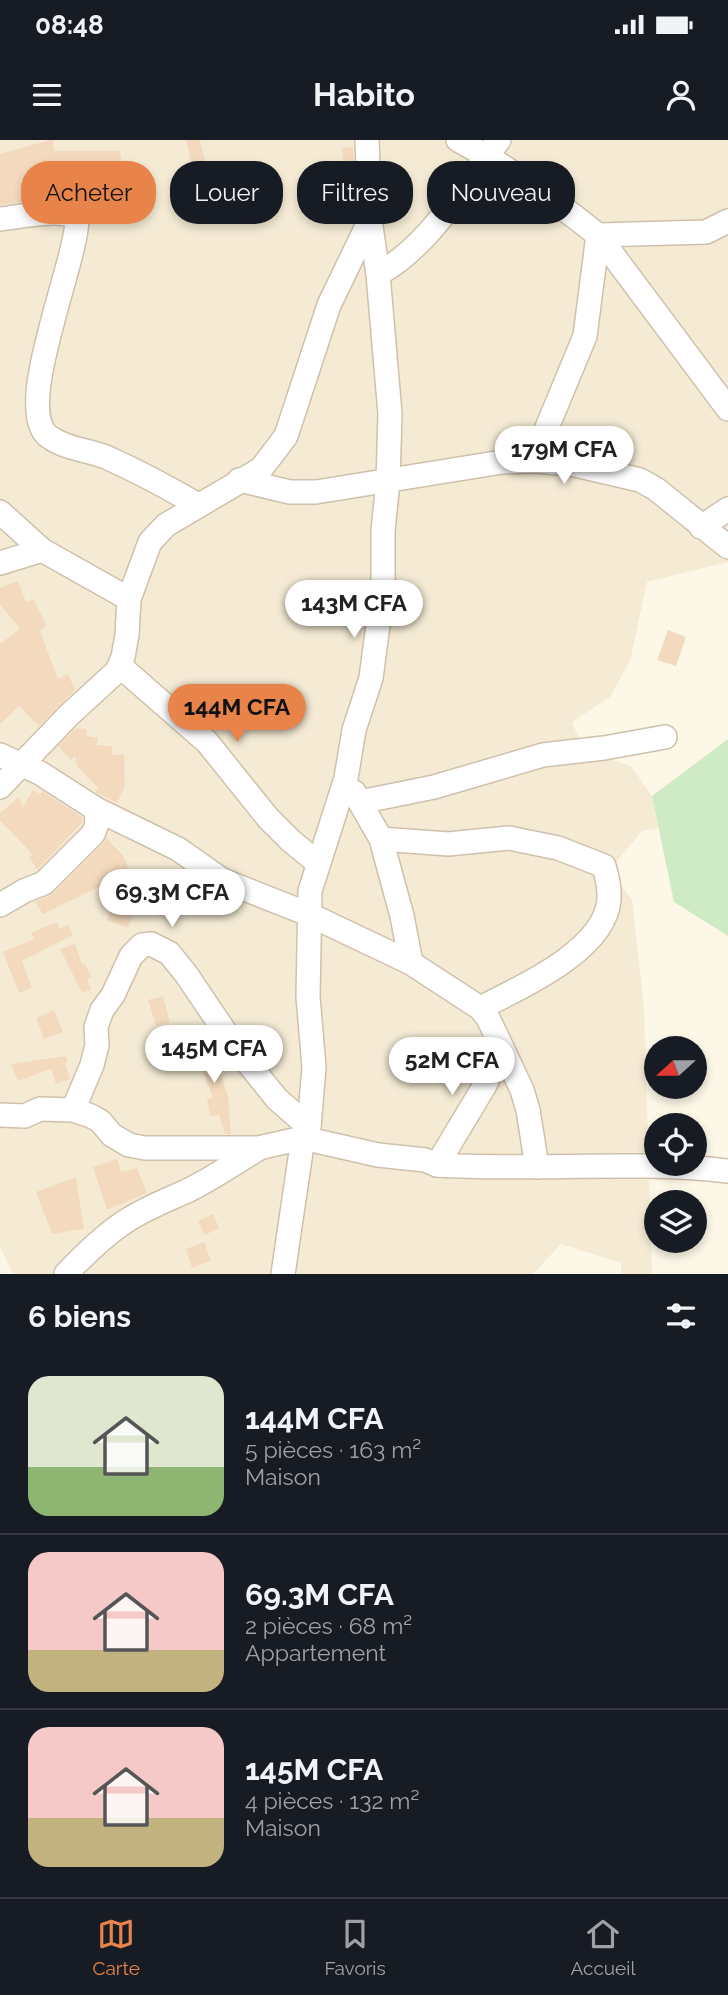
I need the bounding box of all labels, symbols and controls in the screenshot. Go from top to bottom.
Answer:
text: 08:48 [35,10,104,40]
icon: menu [28,76,66,114]
text: Habito [313,76,415,113]
icon: person [662,76,700,114]
chip: Acheter [21,161,156,224]
chip: Louer [170,161,283,224]
chip: Filtres [297,161,413,224]
chip: Nouveau [427,161,575,224]
pin: 179M CFA [492,426,636,486]
text: 179M CFA [511,435,617,462]
pin: 143M CFA [282,580,426,640]
text: 143M CFA [301,589,407,616]
pin: 144M CFA [165,684,309,744]
text: 144M CFA [184,693,290,720]
pin: 69.3M CFA [92,870,252,929]
text: 69.3M CFA [115,878,229,905]
pin: 145M CFA [142,1026,286,1085]
text: 145M CFA [161,1034,267,1061]
north arrow [644,1036,707,1099]
map controls [644,1036,707,1253]
pin: 52M CFA [387,1038,517,1097]
text: 52M CFA [405,1046,499,1073]
button: locate [644,1113,707,1176]
button: layers [644,1190,707,1253]
icon: filters [662,1297,700,1335]
text: 6 biens [28,1299,131,1334]
text: 144M CFA [245,1401,384,1436]
icon: home [84,1404,168,1488]
text: 5 pièces · 163 m² [245,1436,421,1463]
text: Maison [245,1463,321,1490]
text: 69.3M CFA [245,1577,394,1612]
icon: home [84,1580,168,1664]
text: 2 pièces · 68 m² [245,1612,412,1639]
text: Appartement [245,1639,386,1666]
text: 145M CFA [245,1752,383,1787]
icon: home [84,1755,168,1839]
text: 4 pièces · 132 m² [245,1787,419,1814]
text: Maison [245,1814,321,1841]
tab: Carte [92,1915,140,1979]
tab: Favoris [325,1915,386,1979]
tab: Accueil [571,1915,636,1979]

